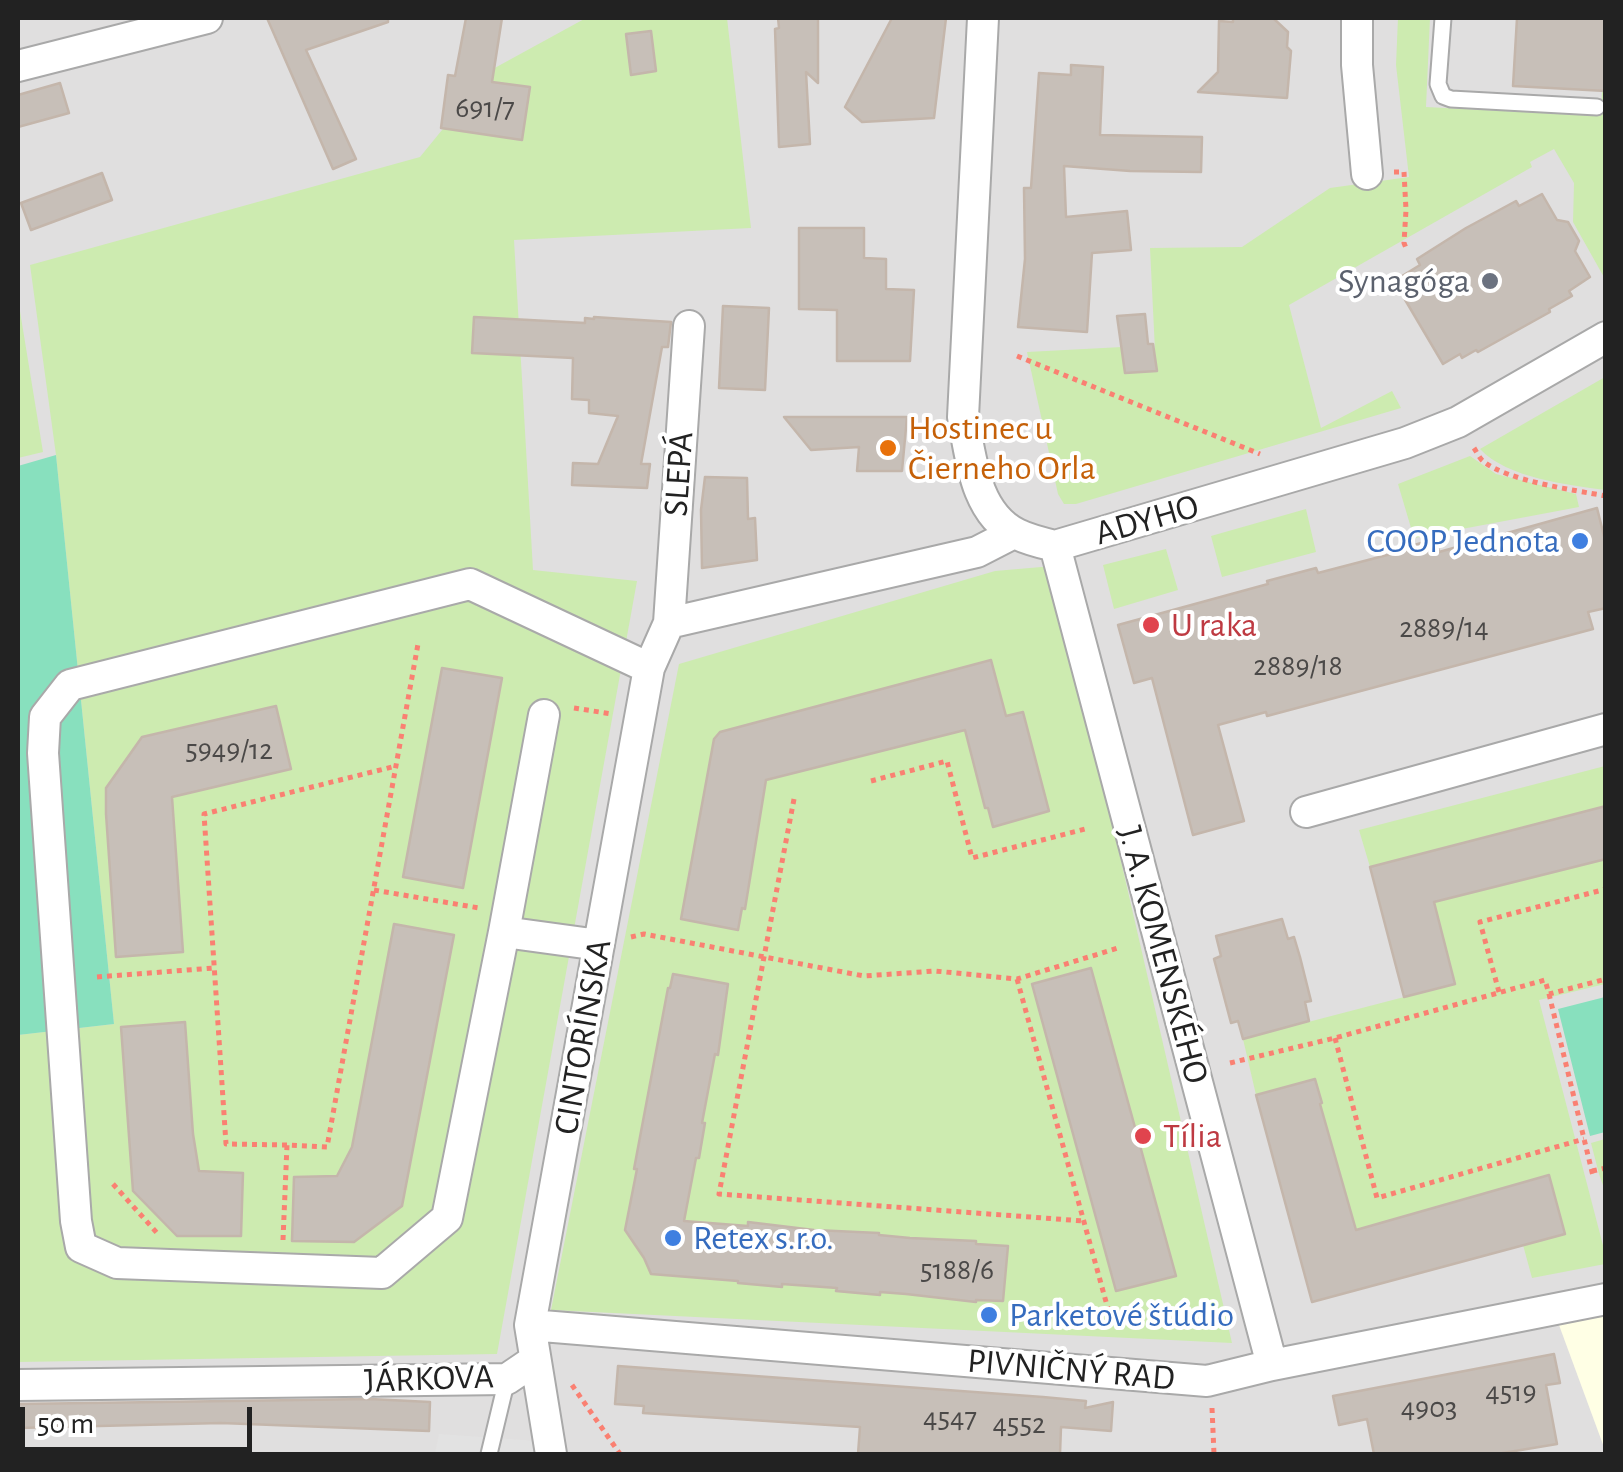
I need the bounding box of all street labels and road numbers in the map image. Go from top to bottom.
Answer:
street label: SLEPÁ [655,430,703,518]
street label: ADYHO [1090,485,1204,555]
street label: J. A. KOMENSKÉHO [1108,822,1218,1088]
street label: CINTORÍNSKA [545,936,621,1138]
street label: PIVNIČNÝ RAD [966,1340,1176,1400]
street label: JÁRKOVA [363,1356,495,1402]

